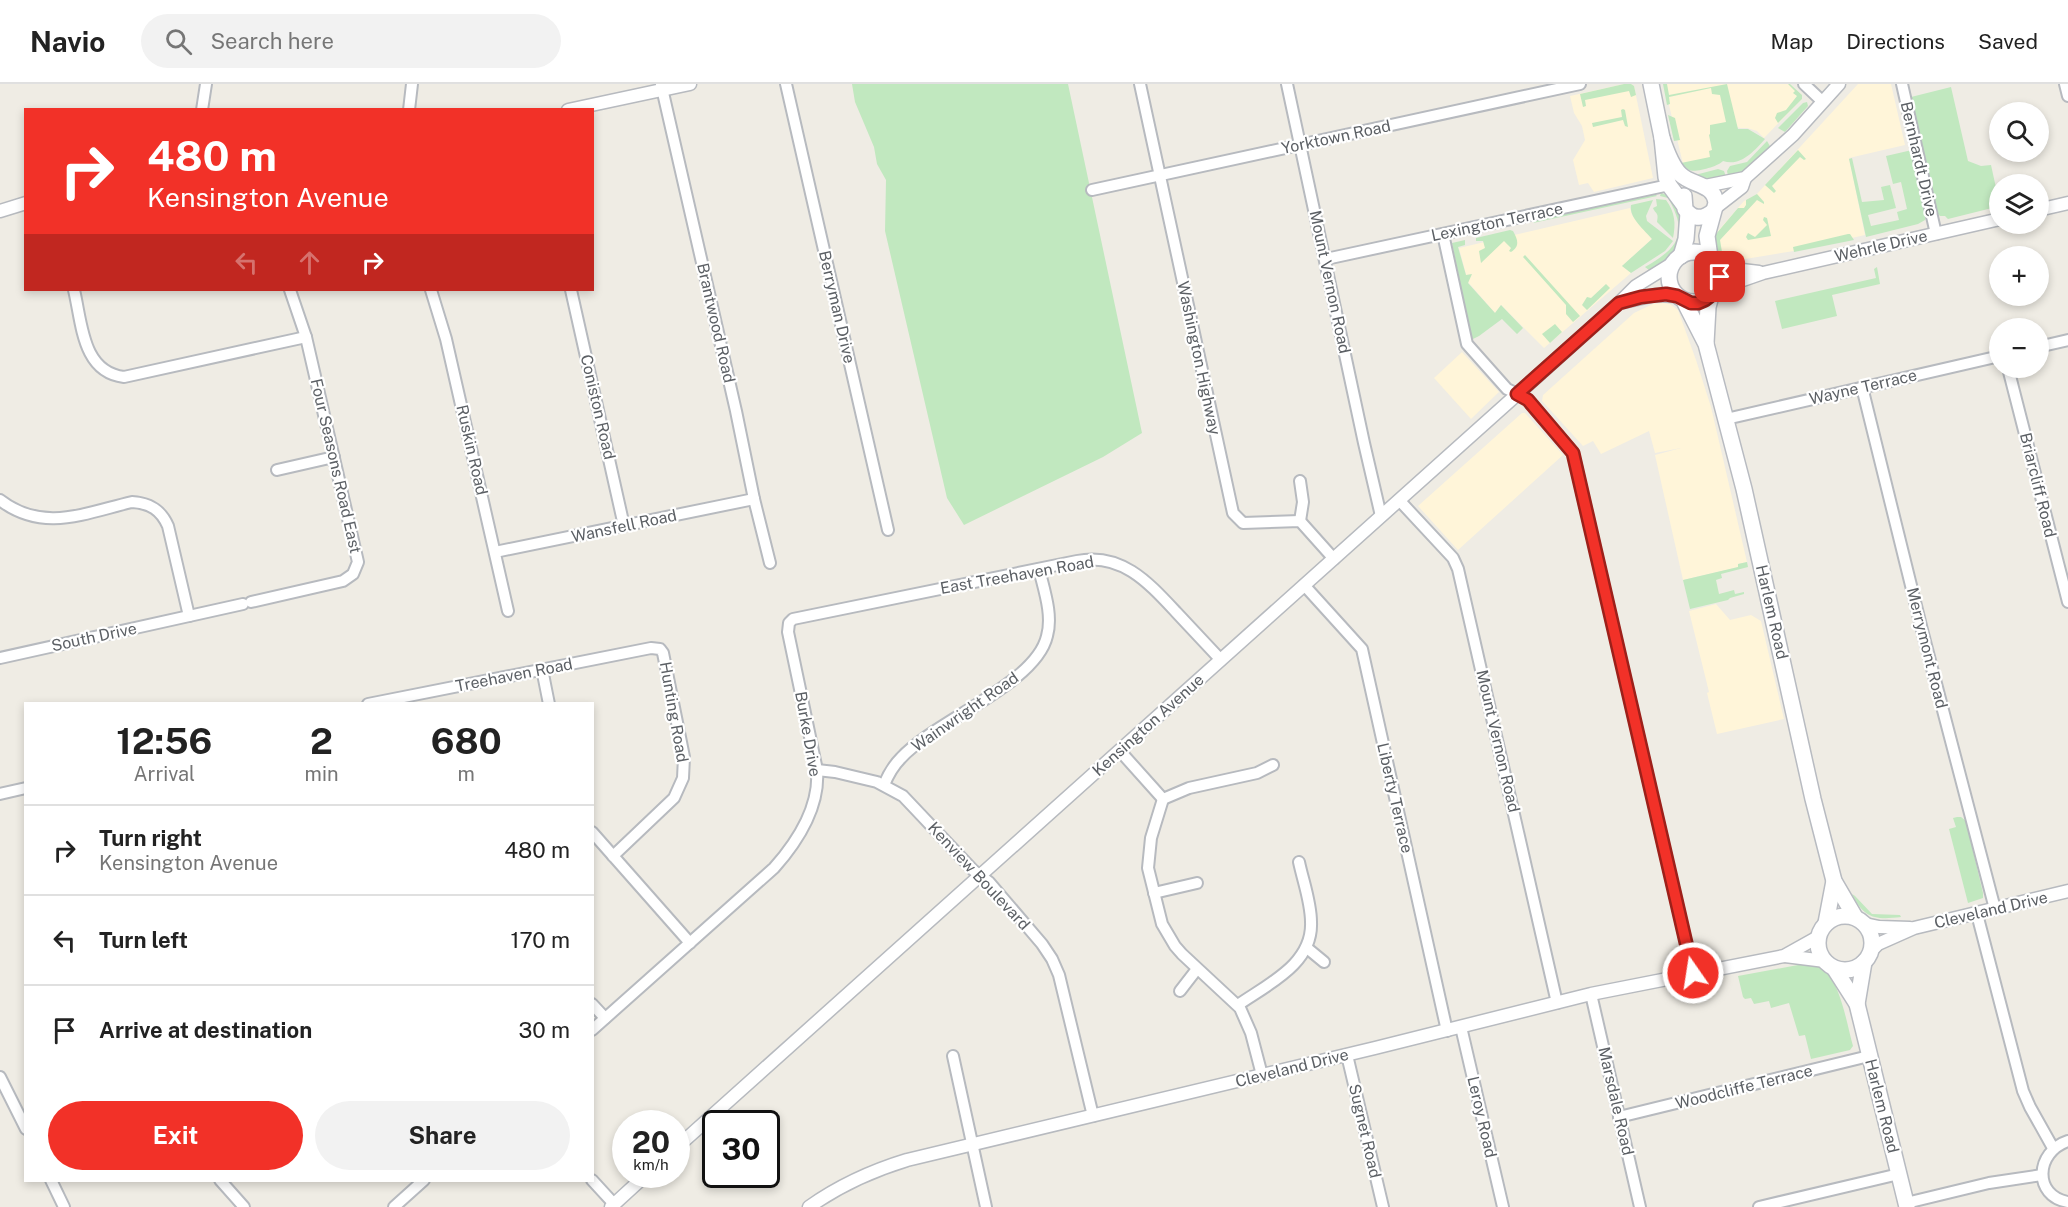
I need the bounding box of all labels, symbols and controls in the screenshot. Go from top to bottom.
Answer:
search box [141,14,561,68]
text: Navio [30,25,105,58]
icon: search [162,25,195,58]
text: Search here [210,28,334,54]
text: Map [1771,29,1813,54]
text: Directions [1846,29,1945,54]
text: Saved [1978,29,2038,54]
street label: Bernhardt Drive [1897,100,1941,218]
map controls [1989,102,2049,378]
button: search [1989,102,2049,162]
street label: Yorktown Road [1280,116,1392,158]
text: 480 m [147,131,277,180]
icon: right [48,132,126,210]
button: layers [1989,174,2049,234]
text: Kensington Avenue [147,181,389,213]
street label: Lexington Terrace [1429,199,1565,245]
street label: Mount Vernon Road [1306,209,1354,355]
street label: Wehrle Drive [1833,226,1929,266]
icon: left [230,246,263,279]
icon: ahead [293,246,326,279]
icon: right [356,246,389,279]
button: + [1989,246,2049,306]
street label: Berryman Drive [815,249,859,365]
pin [1694,251,1745,302]
icon: arrive [1703,260,1736,293]
street label: Brantwood Road [693,261,739,385]
street label: Washington Highway [1173,279,1225,437]
button: − [1989,318,2049,378]
street label: Coniston Road [577,353,619,461]
street label: Wayne Terrace [1807,365,1919,409]
street label: Four Seasons Road East [307,377,365,555]
street label: Ruskin Road [452,403,492,497]
street label: Briarcliff Road [2016,431,2060,539]
street label: Wansfell Road [570,506,678,546]
street label: East Treehaven Road [939,552,1095,598]
street label: Harlem Road [1752,563,1792,661]
street label: Merrymont Road [1903,585,1951,711]
street label: South Drive [50,619,138,655]
street label: Treehaven Road [454,654,574,696]
street label: Hunting Road [656,660,692,764]
street label: Wainwright Road [908,668,1022,756]
street label: Mount Vernon Road [1472,668,1524,814]
street label: Kensington Avenue [1088,670,1208,780]
street label: Burke Drive [791,690,825,778]
text: 12:56 [116,720,212,762]
text: 2 [310,720,333,762]
text: 680 [431,720,502,762]
street label: Liberty Terrace [1373,741,1417,855]
text: Arrival [133,762,195,786]
text: min [305,762,339,786]
text: m [458,762,475,786]
street label: Kenview Boulevard [924,818,1034,934]
text: Turn right [99,825,202,851]
icon: right [48,834,81,867]
text: 480 m [504,837,570,863]
text: Kensington Avenue [99,851,278,875]
street label: Cleveland Drive [1932,888,2050,932]
icon: left [48,924,81,957]
text: Turn left [99,927,188,953]
text: 170 m [510,927,570,953]
position arrow [1661,941,1725,1005]
icon: arrive [48,1014,81,1047]
text: Arrive at destination [99,1017,312,1043]
text: 30 m [518,1017,570,1043]
street label: Cleveland Drive [1233,1045,1351,1091]
street label: Marsdale Road [1594,1045,1638,1157]
street label: Harlem Road [1861,1057,1903,1155]
street label: Woodcliffe Terrace [1673,1061,1815,1113]
street label: Leroy Road [1463,1074,1501,1160]
street label: Sugnet Road [1345,1082,1385,1180]
button: Exit [48,1101,303,1170]
button: Share [315,1101,570,1170]
speed limit sign: 30 [702,1110,780,1188]
text: 20 [632,1124,670,1160]
text: km/h [633,1156,669,1173]

